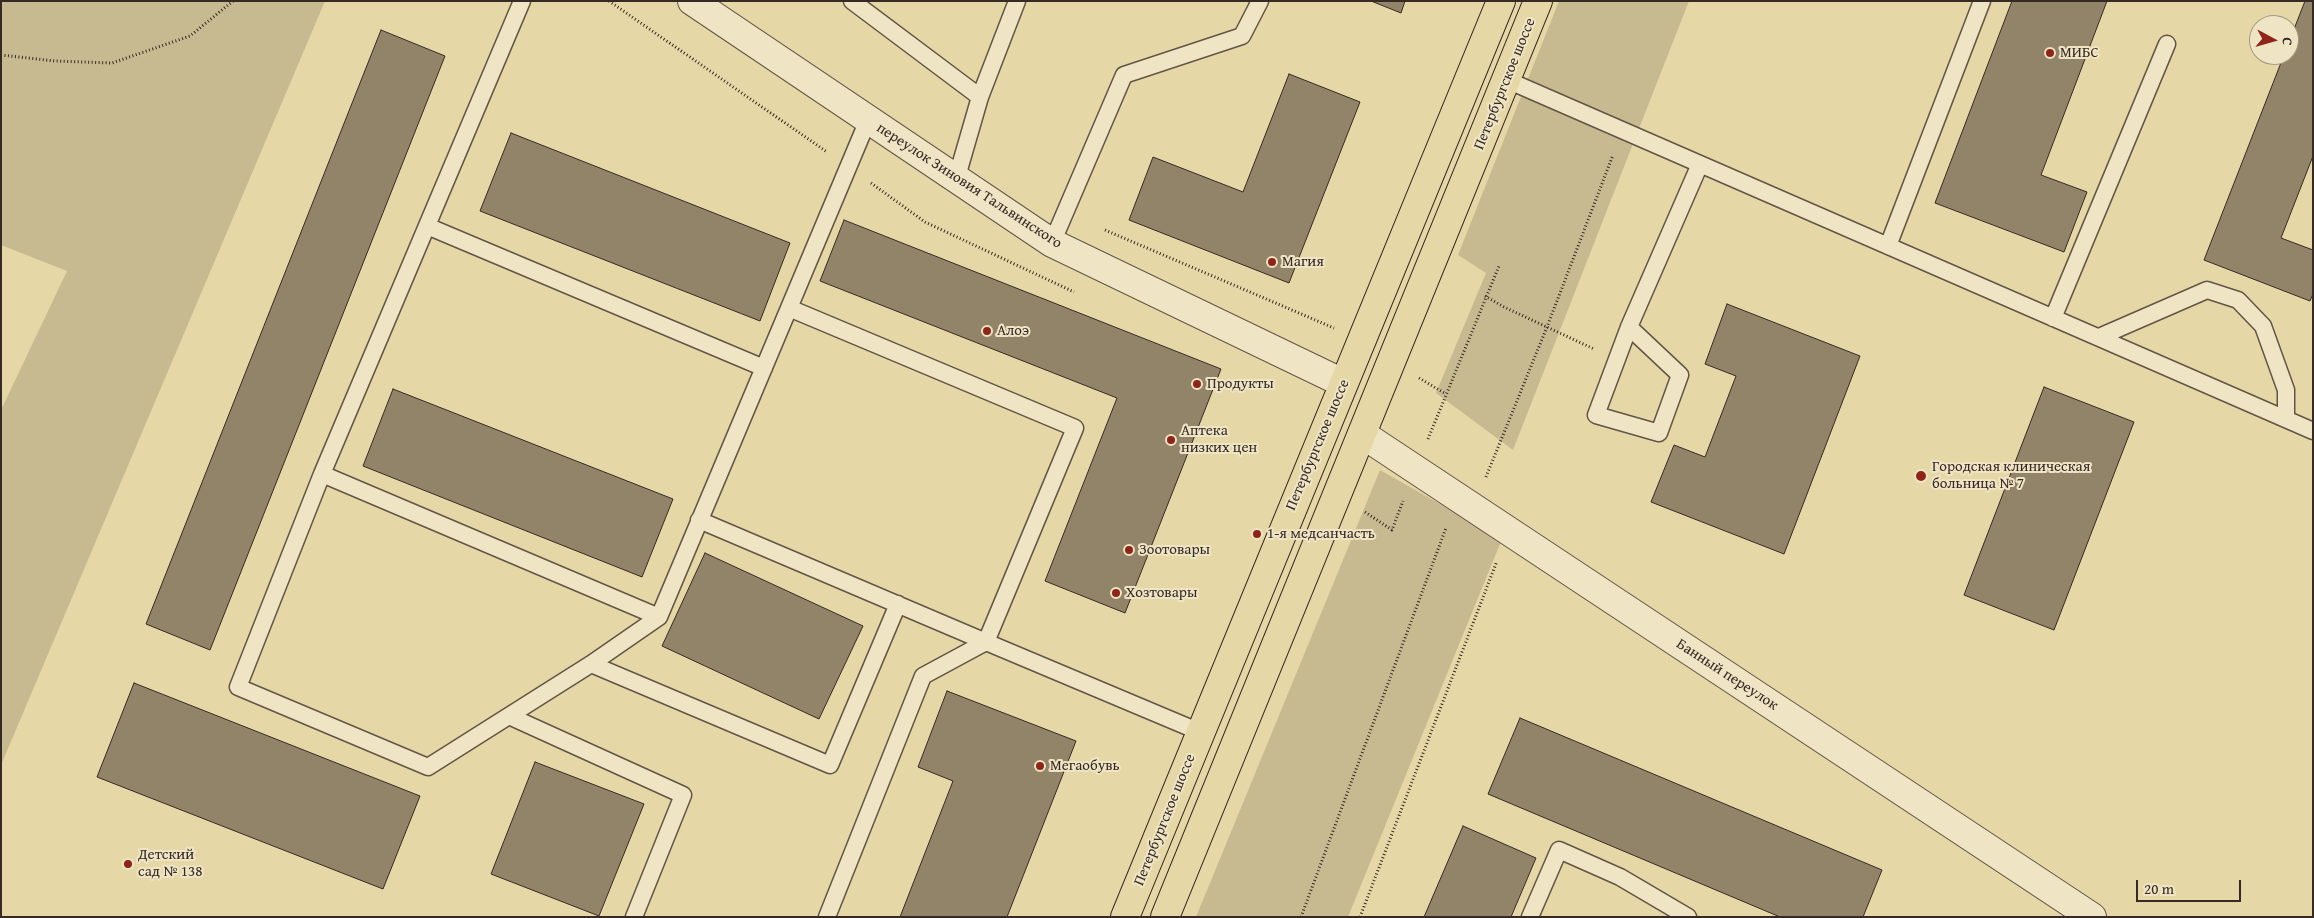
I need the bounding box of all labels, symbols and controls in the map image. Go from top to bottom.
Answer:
street label: Петербургское шоссе [1470,15,1540,153]
north arrow [2249,15,2299,65]
text: С [2278,36,2298,46]
place label: МИБС [2060,44,2099,62]
marker: МИБС [2044,47,2056,59]
street label: переулок Зиновия Тальвинского [873,119,1065,253]
place label: Магия [1282,253,1324,271]
marker: Магия [1266,256,1278,268]
place label: Алоэ [997,322,1029,340]
marker: Алоэ [981,325,993,337]
place label: Продукты [1207,375,1274,393]
street label: Петербургское шоссе [1282,377,1354,513]
marker: Продукты [1191,378,1203,390]
place label: Аптека низких цен [1181,422,1257,457]
marker: Аптека низких цен [1165,434,1177,446]
place label: Городская клиническая больница № 7 [1932,458,2090,493]
marker: Городская клиническая больница № 7 [1914,469,1928,483]
place label: 1-я медсанчасть [1267,525,1375,543]
marker: 1-я медсанчасть [1251,528,1263,540]
place label: Зоотовары [1139,541,1210,559]
marker: Зоотовары [1123,544,1135,556]
place label: Хозтовары [1126,584,1197,602]
marker: Хозтовары [1110,587,1122,599]
street label: Банный переулок [1673,635,1781,715]
street label: Петербургское шоссе [1130,751,1200,889]
place label: Мегаобувь [1050,757,1120,775]
marker: Мегаобувь [1034,760,1046,772]
place label: Детский сад № 138 [138,846,202,881]
marker: Детский сад № 138 [122,858,134,870]
scale bar [2139,870,2244,902]
text: 20 m [2144,878,2174,899]

